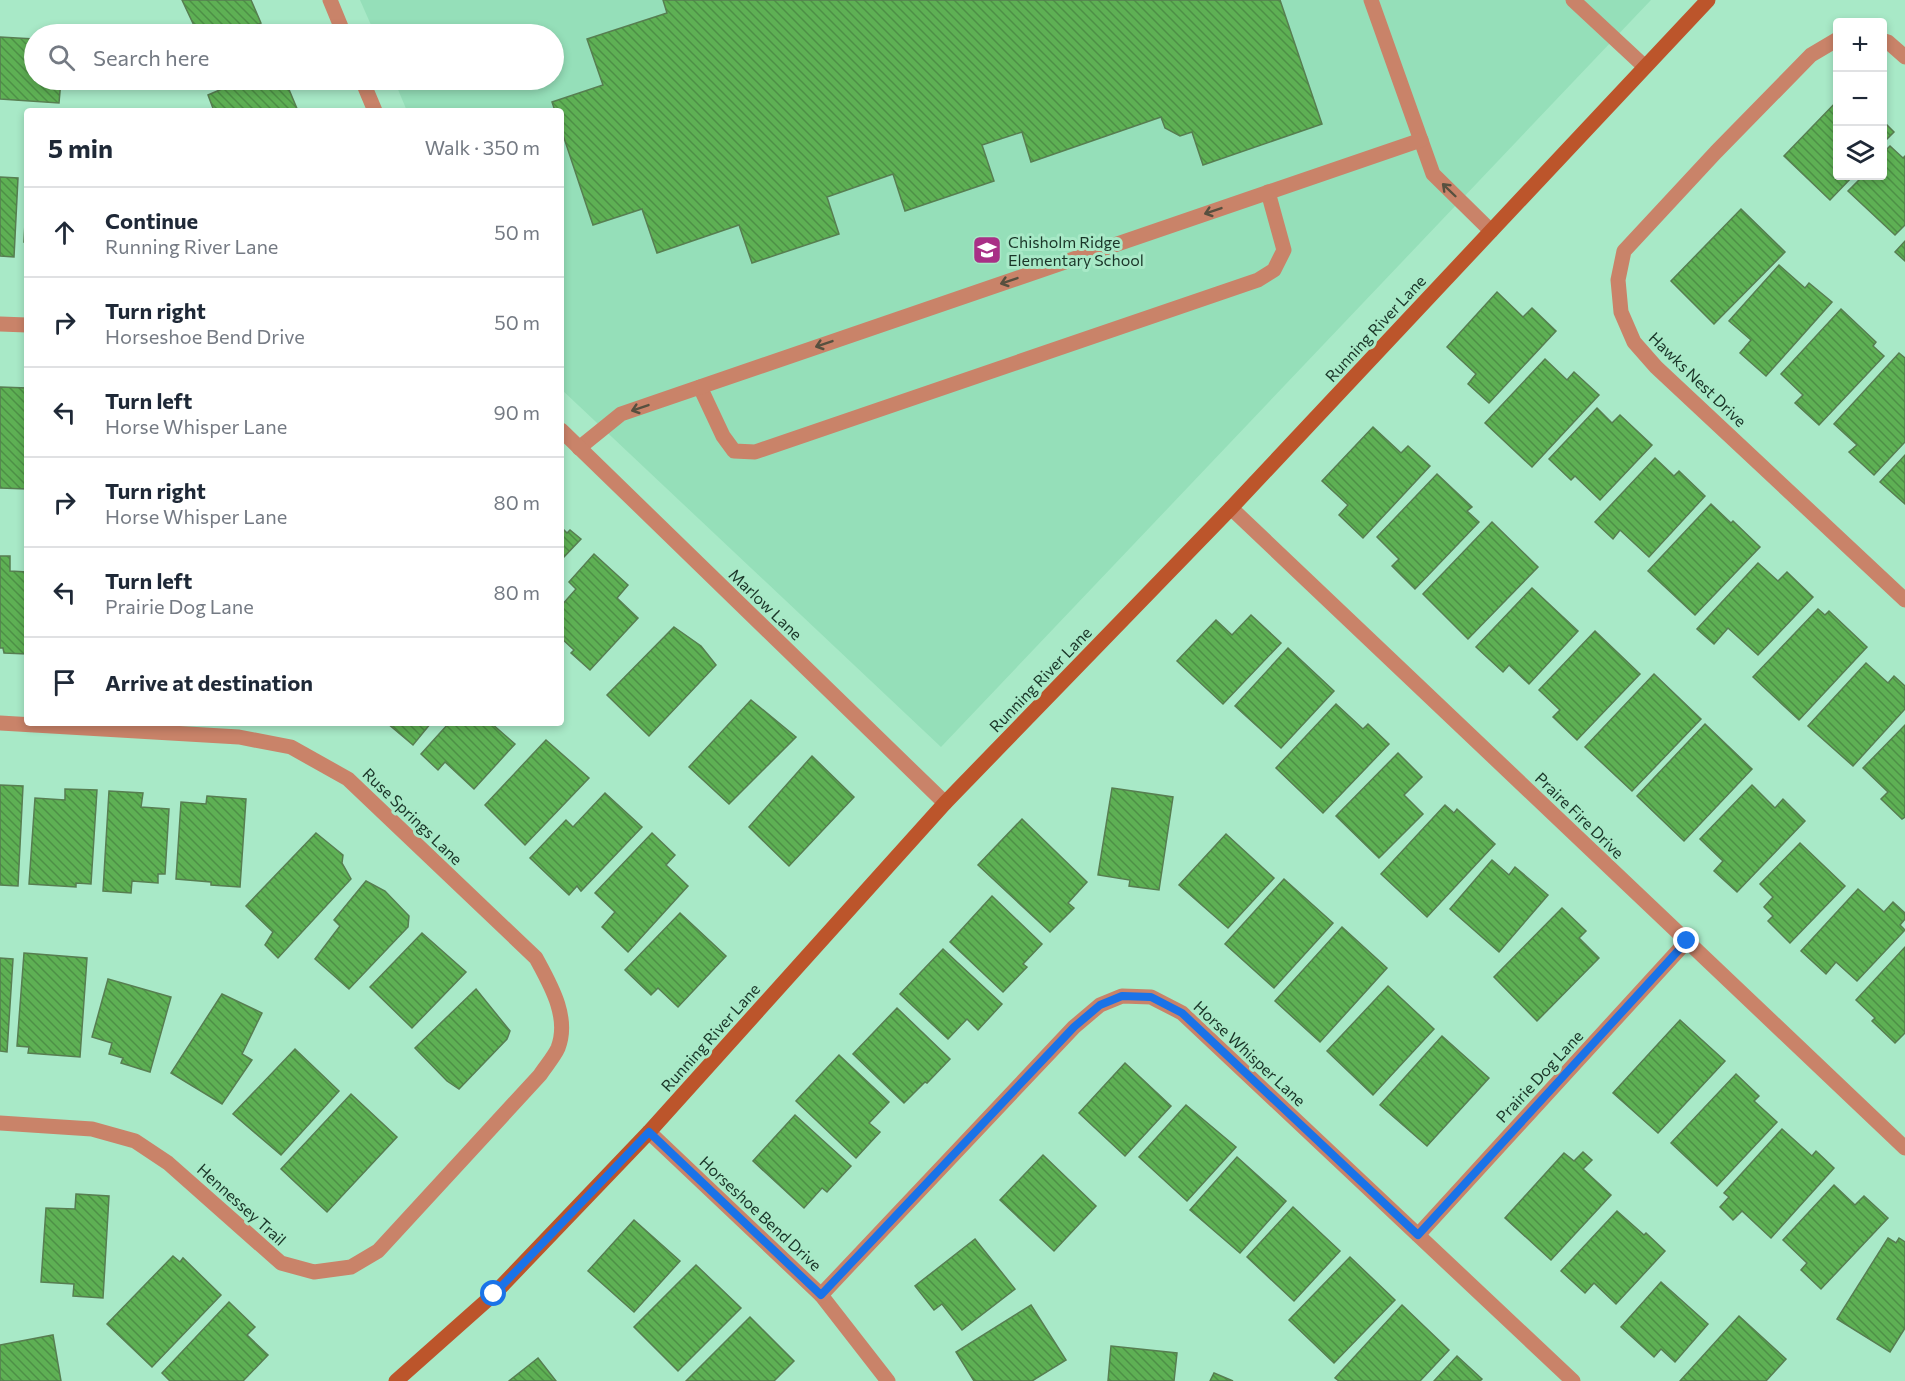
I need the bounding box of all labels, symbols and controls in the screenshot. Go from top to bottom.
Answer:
map controls [1833,18,1887,180]
button: + [1833,18,1887,72]
search box [24,24,564,90]
icon: search [45,41,78,74]
text: Search here [93,44,209,71]
button: − [1833,72,1887,126]
button: layers [1833,126,1887,180]
text: 5 min [48,132,113,163]
text: Walk · 350 m [425,135,540,159]
one-way arrow [1442,182,1457,197]
one-way arrow [1204,206,1223,217]
text: Continue [105,207,198,234]
icon: ahead [48,216,81,249]
text: 50 m [494,220,540,244]
place label: Chisholm Ridge Elementary School [1008,232,1144,269]
text: Running River Lane [105,234,278,258]
school or university icon: Chisholm Ridge Elementary School [971,234,1003,266]
street label: Running River Lane [1321,271,1429,385]
one-way arrow [1000,276,1019,287]
text: Turn right [105,297,206,324]
icon: right [48,306,81,339]
text: 50 m [494,310,540,334]
text: Horseshoe Bend Drive [105,324,305,348]
street label: Hawks Nest Drive [1645,328,1751,430]
one-way arrow [815,340,834,351]
text: Turn left [105,387,192,414]
icon: left [48,396,81,429]
text: 90 m [494,400,540,424]
one-way arrow [631,403,650,414]
text: Horse Whisper Lane [105,414,287,438]
text: Turn right [105,477,206,504]
icon: right [48,486,81,519]
text: 80 m [494,490,540,514]
text: Horse Whisper Lane [105,504,287,528]
street label: Marlow Lane [725,564,807,644]
text: Turn left [105,567,192,594]
icon: left [48,576,81,609]
text: 80 m [494,580,540,604]
text: Prairie Dog Lane [105,594,254,618]
street label: Running River Lane [985,623,1095,735]
icon: arrive [48,666,81,699]
text: Arrive at destination [105,669,313,696]
street label: Ruse Springs Lane [359,764,467,868]
street label: Praire Fire Drive [1532,768,1628,862]
route end [1673,927,1699,953]
street label: Running River Lane [657,979,763,1095]
street label: Horse Whisper Lane [1190,996,1310,1110]
street label: Prairie Dog Lane [1491,1026,1587,1126]
street label: Horseshoe Bend Drive [696,1152,826,1274]
street label: Hennessey Trail [194,1159,290,1249]
route start [480,1280,506,1306]

